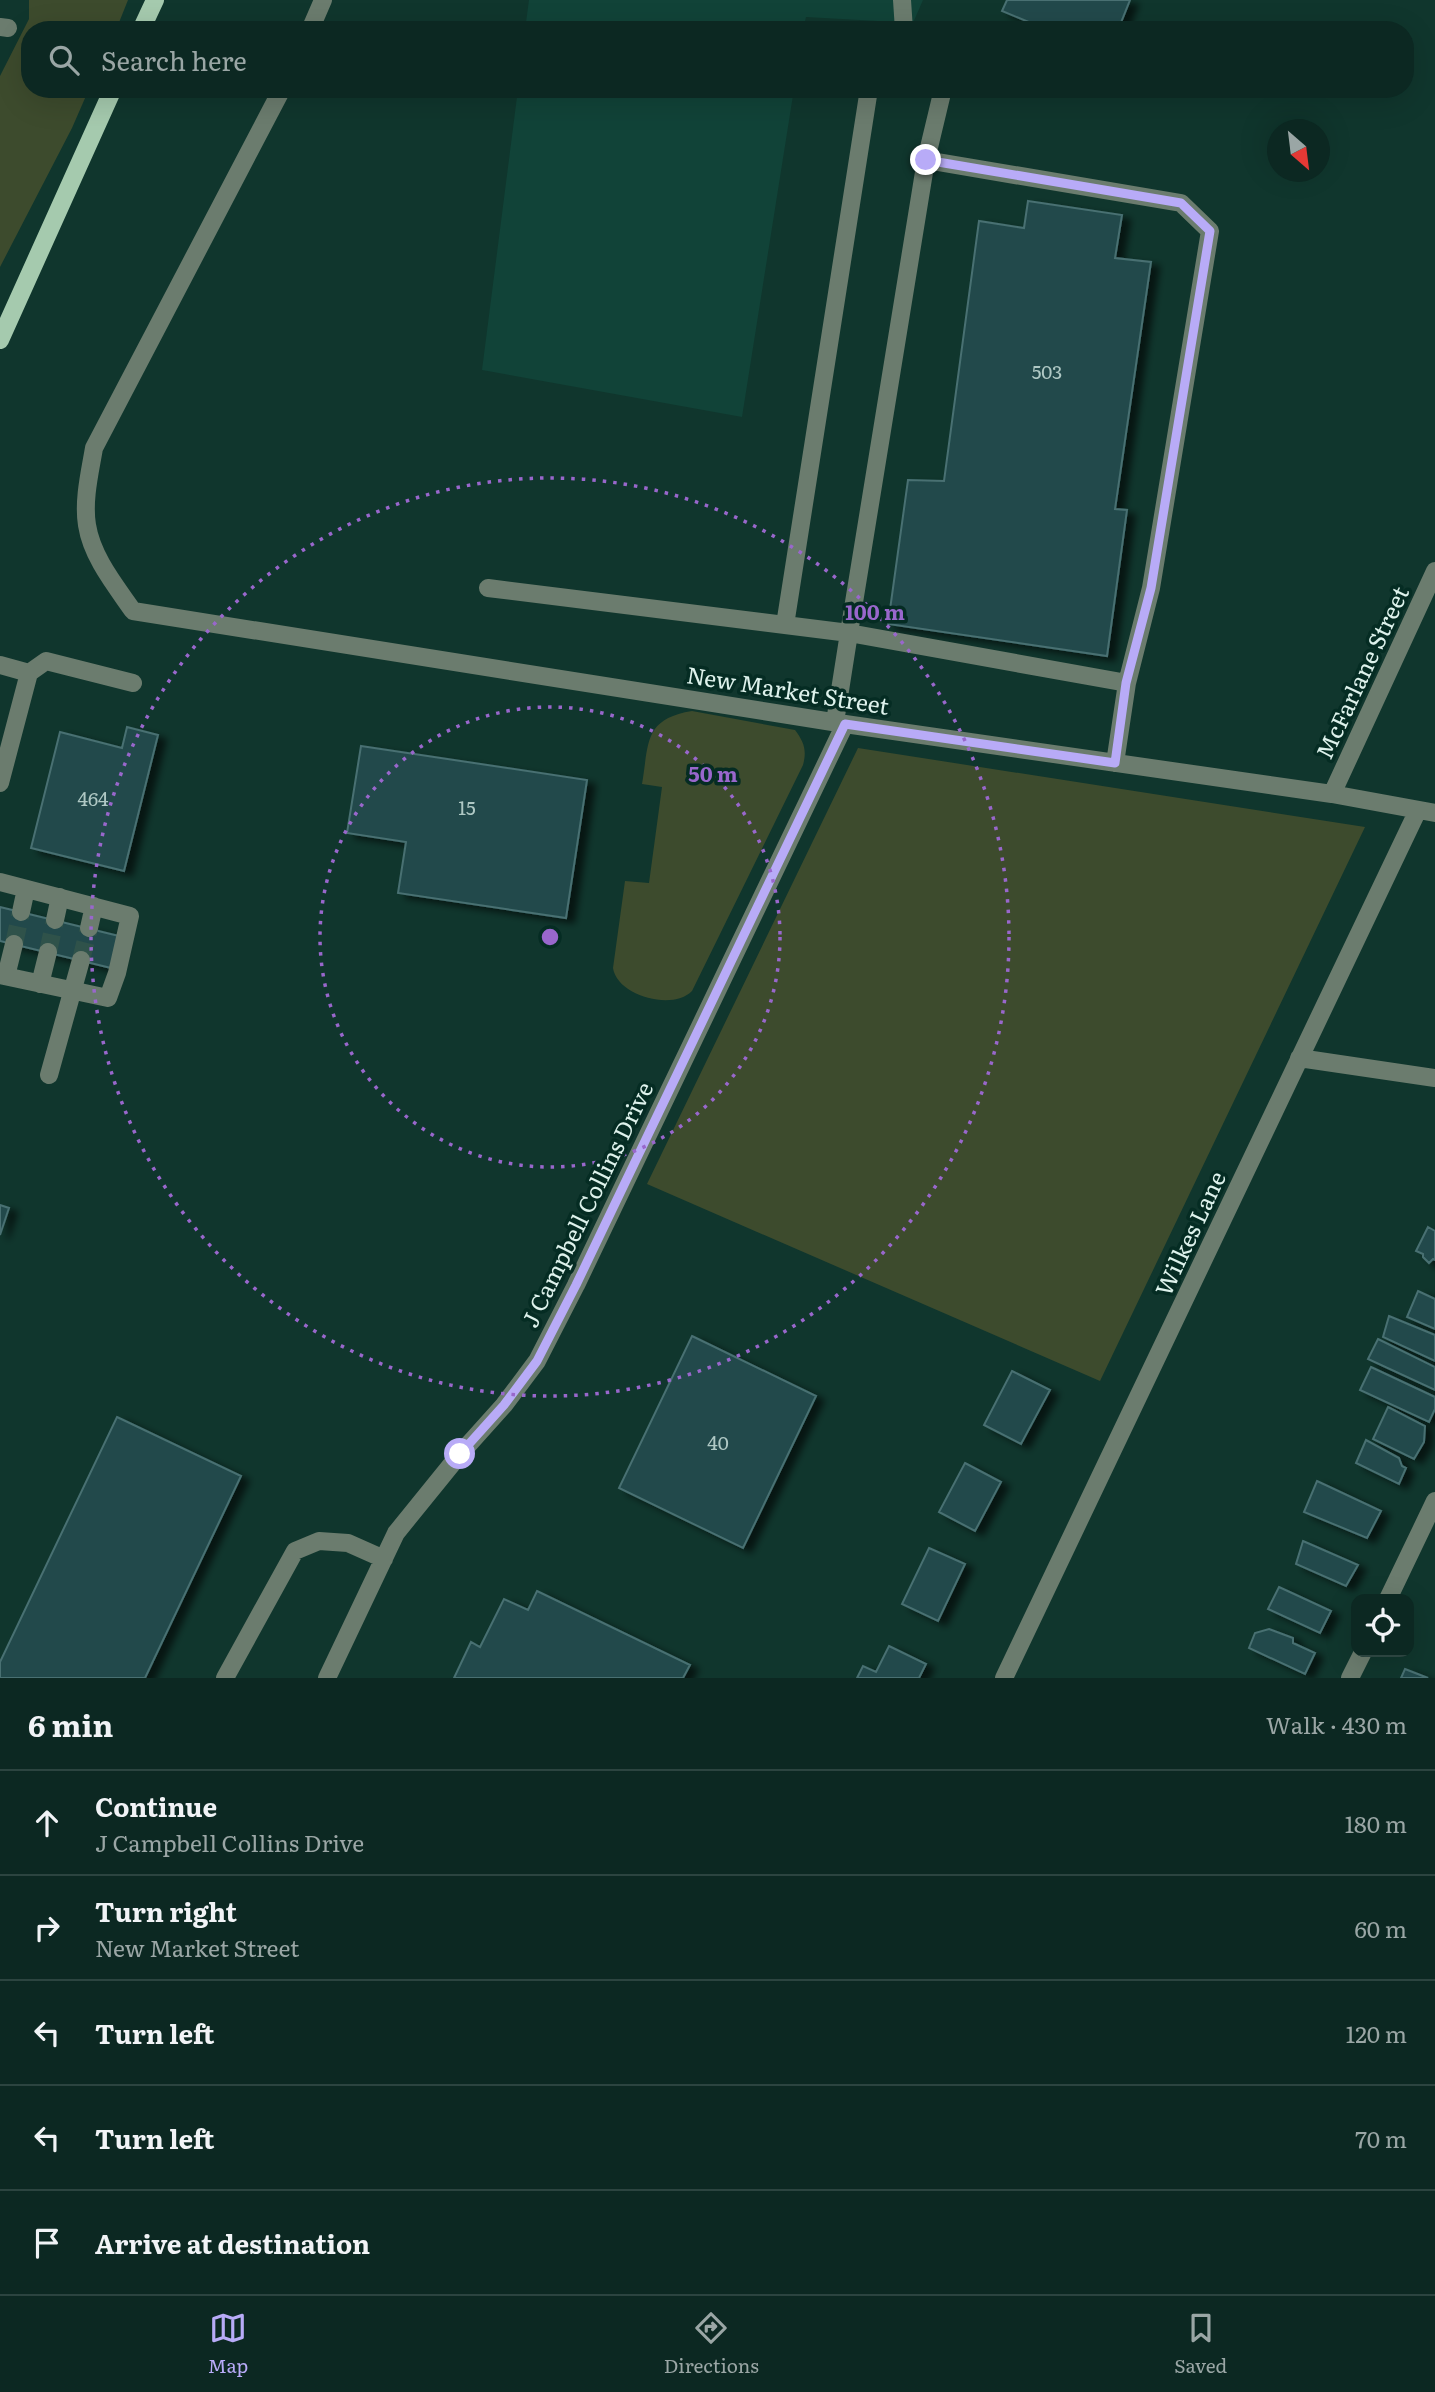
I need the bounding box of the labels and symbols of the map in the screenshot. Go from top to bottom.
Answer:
north arrow [1267,119,1330,182]
route end [910,144,941,175]
house number: 503 [1032,357,1062,385]
street label: McFarlane Street [1306,579,1416,764]
text: 100 m [845,595,905,626]
street label: New Market Street [684,656,892,722]
text: 50 m [688,757,738,788]
house number: 464 [77,784,109,812]
house number: 15 [458,793,476,821]
centre of rings [538,925,562,949]
street label: J Campbell Collins Drive [512,1075,660,1332]
street label: Wilkes Lane [1145,1165,1233,1301]
house number: 40 [707,1428,729,1456]
route start [444,1438,475,1469]

